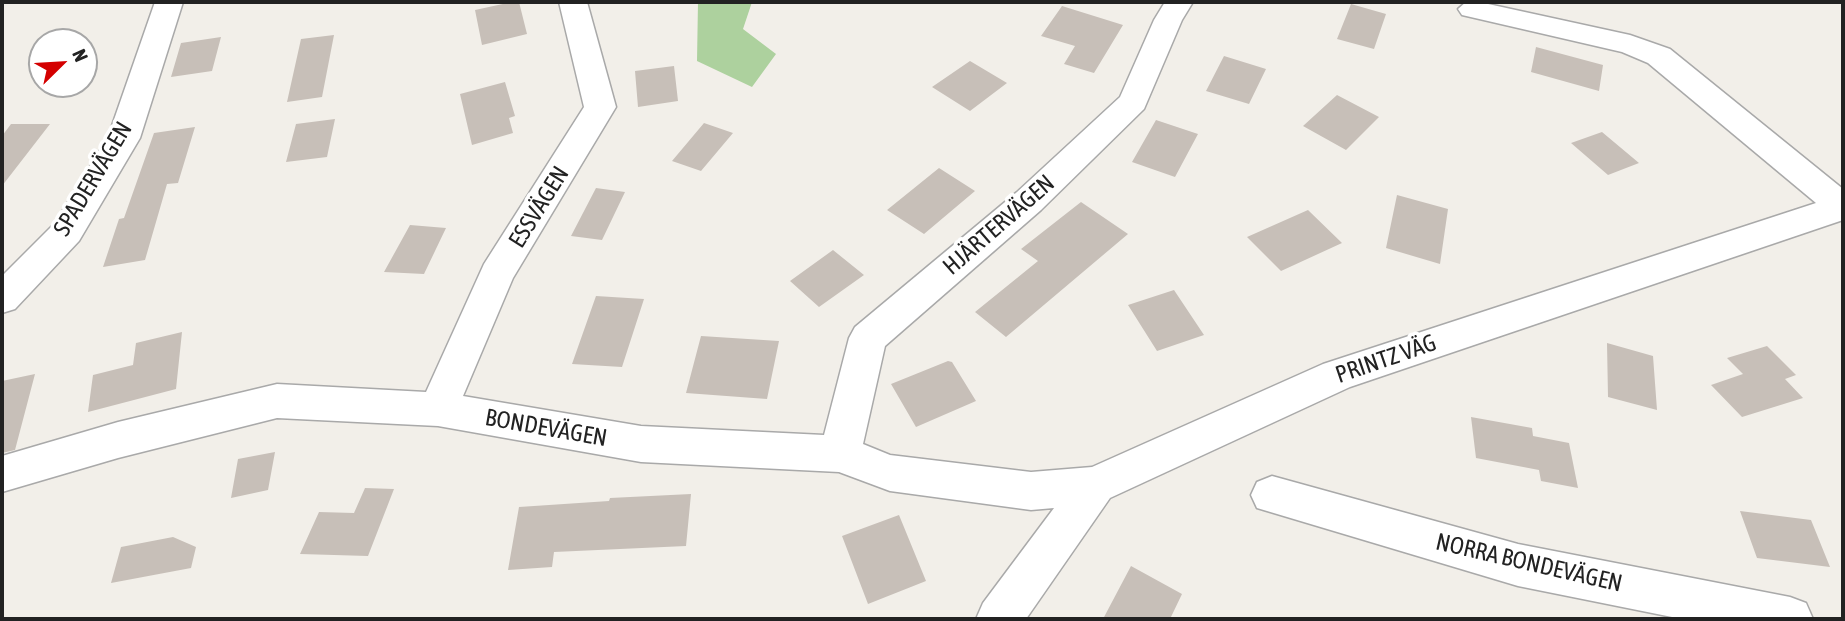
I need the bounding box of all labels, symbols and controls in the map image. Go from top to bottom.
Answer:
north arrow [28,28,98,98]
text: N [68,46,93,65]
street label: SPADERVÄGEN [48,117,138,241]
street label: ESSVÄGEN [503,161,575,253]
street label: HJÄRTERVÄGEN [937,169,1061,281]
street label: PRINTZ VÄG [1332,328,1440,390]
street label: BONDEVÄGEN [483,403,609,453]
street label: NORRA BONDEVÄGEN [1433,528,1625,598]

